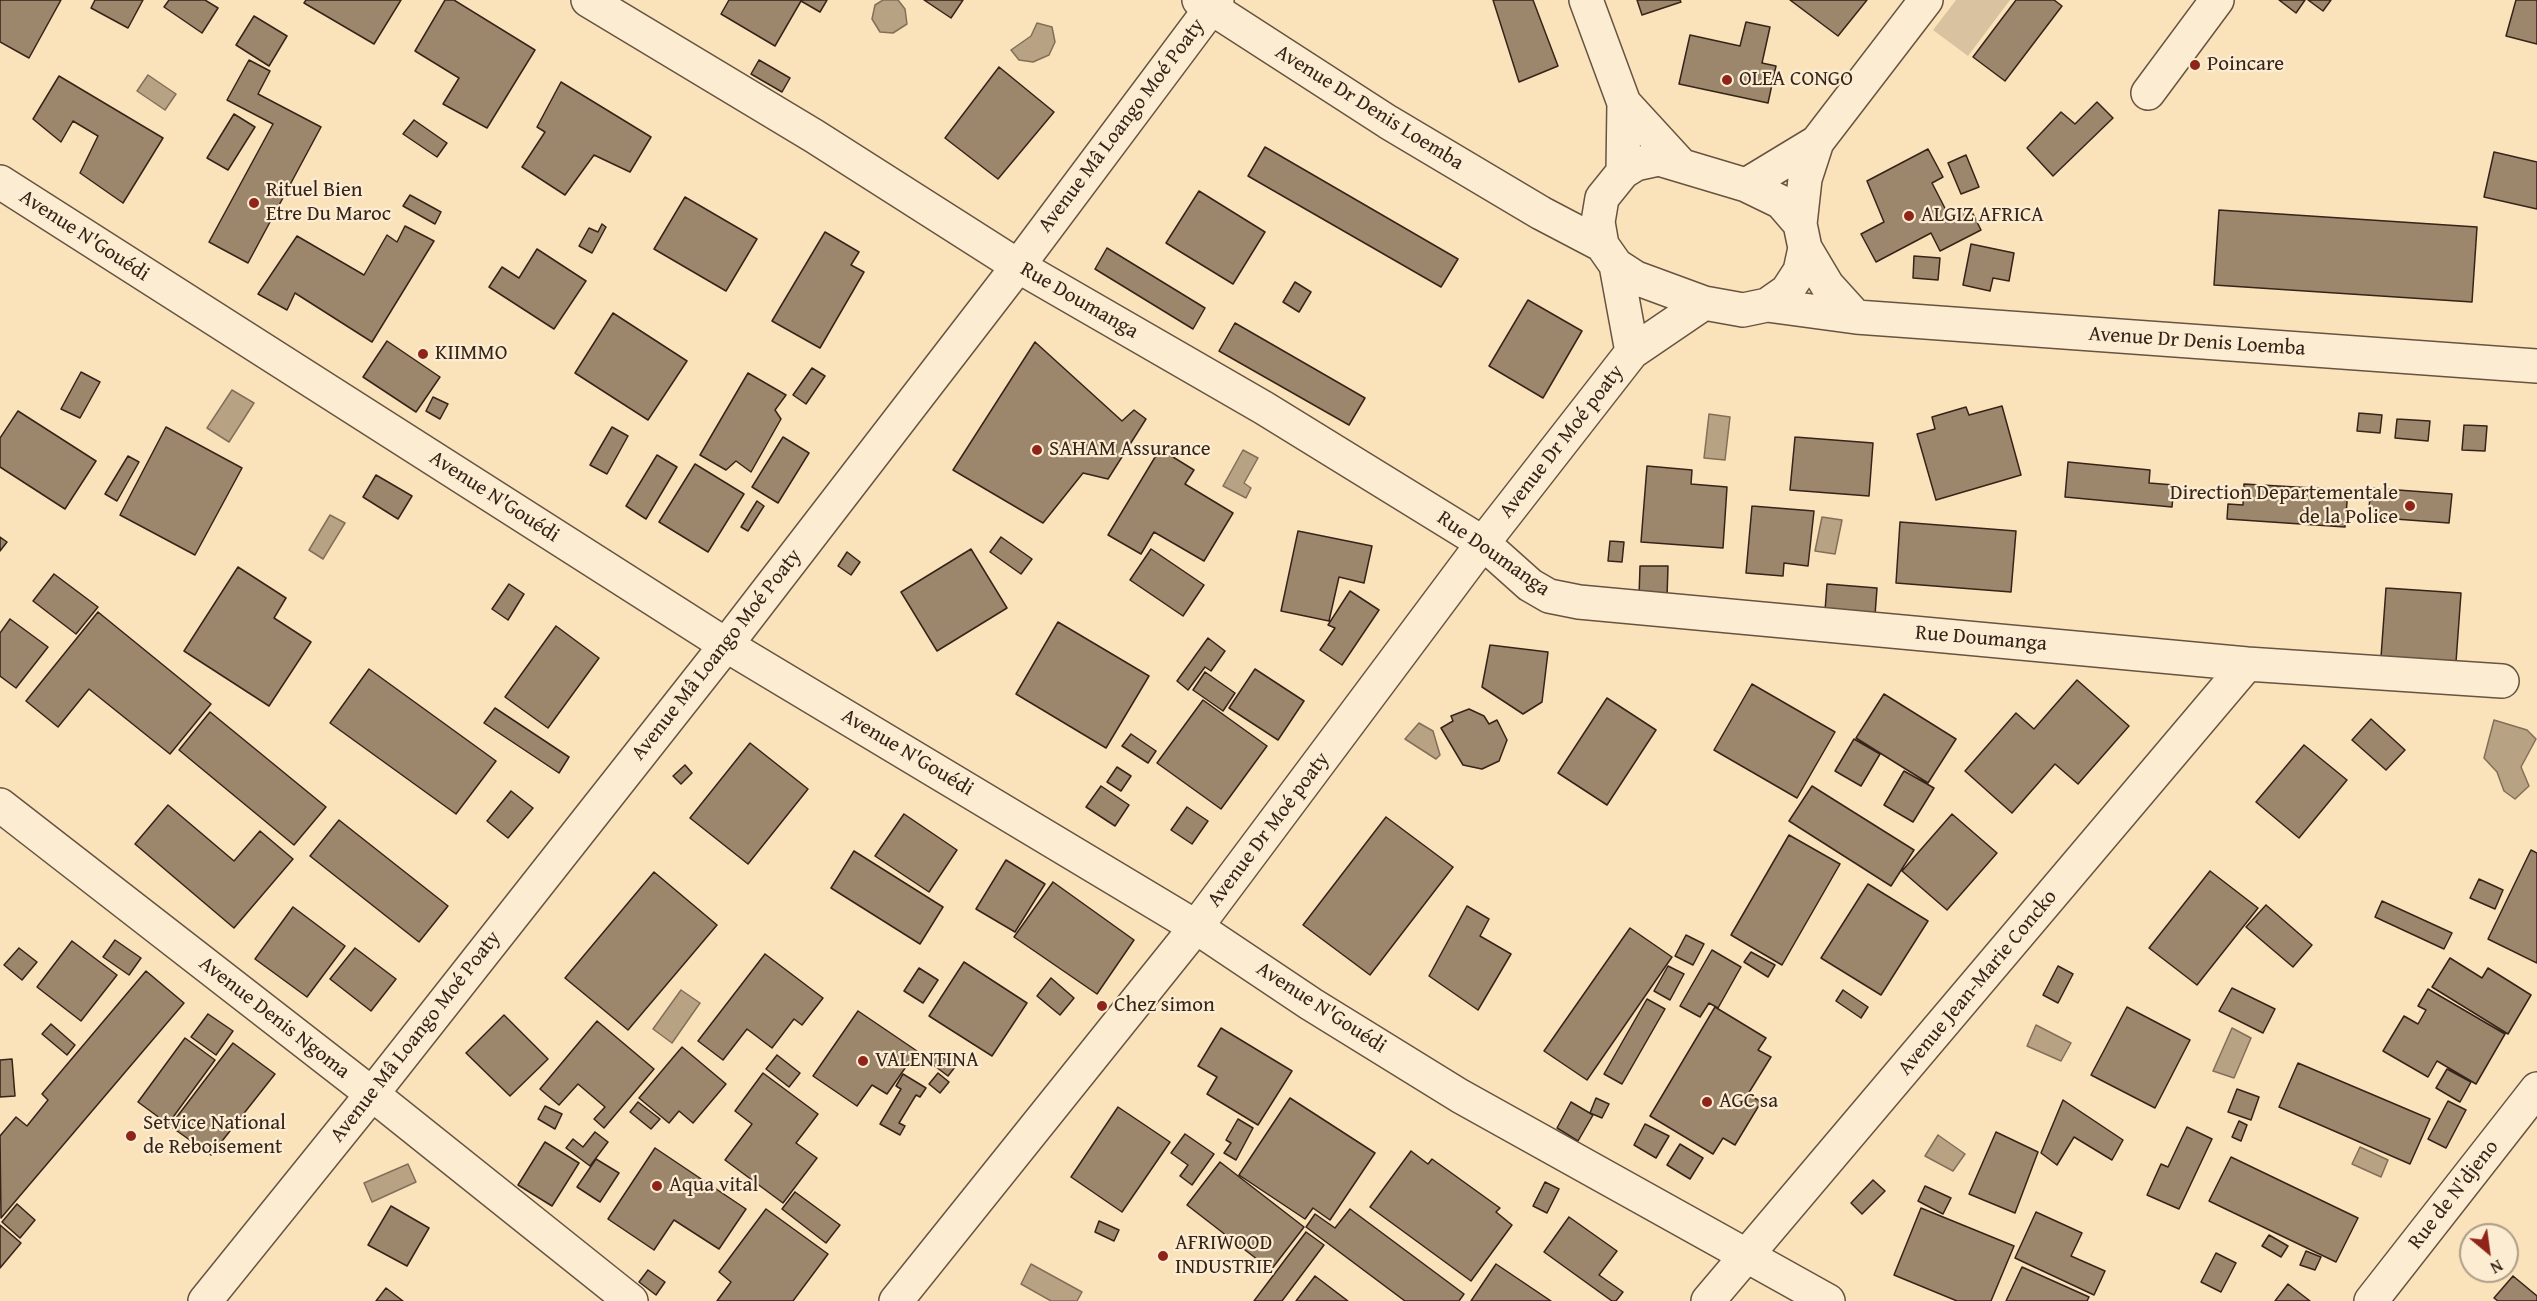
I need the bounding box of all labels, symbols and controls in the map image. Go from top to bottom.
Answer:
street label: Avenue Mâ Loango Moé Poaty [1033,14,1211,238]
street label: Avenue Dr Denis Loemba [1270,40,1468,176]
place label: Poincare [2207,52,2284,78]
marker: Poincare [2188,58,2202,72]
place label: OLEA CONGO [1739,67,1853,93]
marker: OLEA CONGO [1720,73,1734,87]
place label: Rituel Bien Etre Du Maroc [266,178,391,228]
street label: Avenue N'Gouédi [14,185,154,287]
marker: Rituel Bien Etre Du Maroc [247,196,261,210]
place label: ALGIZ AFRICA [1921,203,2044,229]
marker: ALGIZ AFRICA [1902,209,1916,223]
street label: Rue Doumanga [1016,257,1142,345]
street label: Avenue Dr Denis Loemba [2088,322,2306,362]
place label: KIIMMO [435,341,508,367]
marker: KIIMMO [416,347,430,361]
street label: Avenue Dr Moé poaty [1494,360,1630,524]
place label: SAHAM Assurance [1049,437,1211,463]
marker: SAHAM Assurance [1030,443,1044,457]
street label: Avenue N'Gouédi [424,446,564,548]
place label: Direction Departementale de la Police [2170,481,2398,531]
marker: Direction Departementale de la Police [2403,499,2417,513]
street label: Rue Doumanga [1432,506,1554,602]
street label: Avenue Mâ Loango Moé Poaty [627,544,807,766]
street label: Rue Doumanga [1914,621,2048,657]
street label: Avenue N'Gouédi [836,704,978,802]
street label: Avenue Dr Moé poaty [1203,748,1335,912]
street label: Avenue Jean-Marie Concko [1893,885,2063,1081]
street label: Avenue Mâ Loango Moé Poaty [326,926,506,1148]
street label: Avenue Denis Ngoma [194,951,354,1085]
street label: Avenue N'Gouédi [1251,957,1391,1059]
place label: Chez simon [1114,993,1215,1019]
marker: Chez simon [1095,999,1109,1013]
place label: VALENTINA [875,1048,979,1074]
marker: VALENTINA [856,1054,870,1068]
place label: AGC sa [1719,1089,1778,1115]
marker: AGC sa [1700,1095,1714,1109]
place label: Setvice National de Reboisement [143,1111,286,1161]
marker: Setvice National de Reboisement [124,1129,138,1143]
street label: Rue de N'djeno [2403,1135,2505,1255]
place label: Aqua vital [669,1173,758,1199]
marker: Aqua vital [650,1179,664,1193]
north arrow [2459,1223,2519,1283]
place label: AFRIWOOD INDUSTRIE [1175,1231,1273,1281]
marker: AFRIWOOD INDUSTRIE [1156,1249,1170,1263]
text: N [2486,1254,2507,1280]

